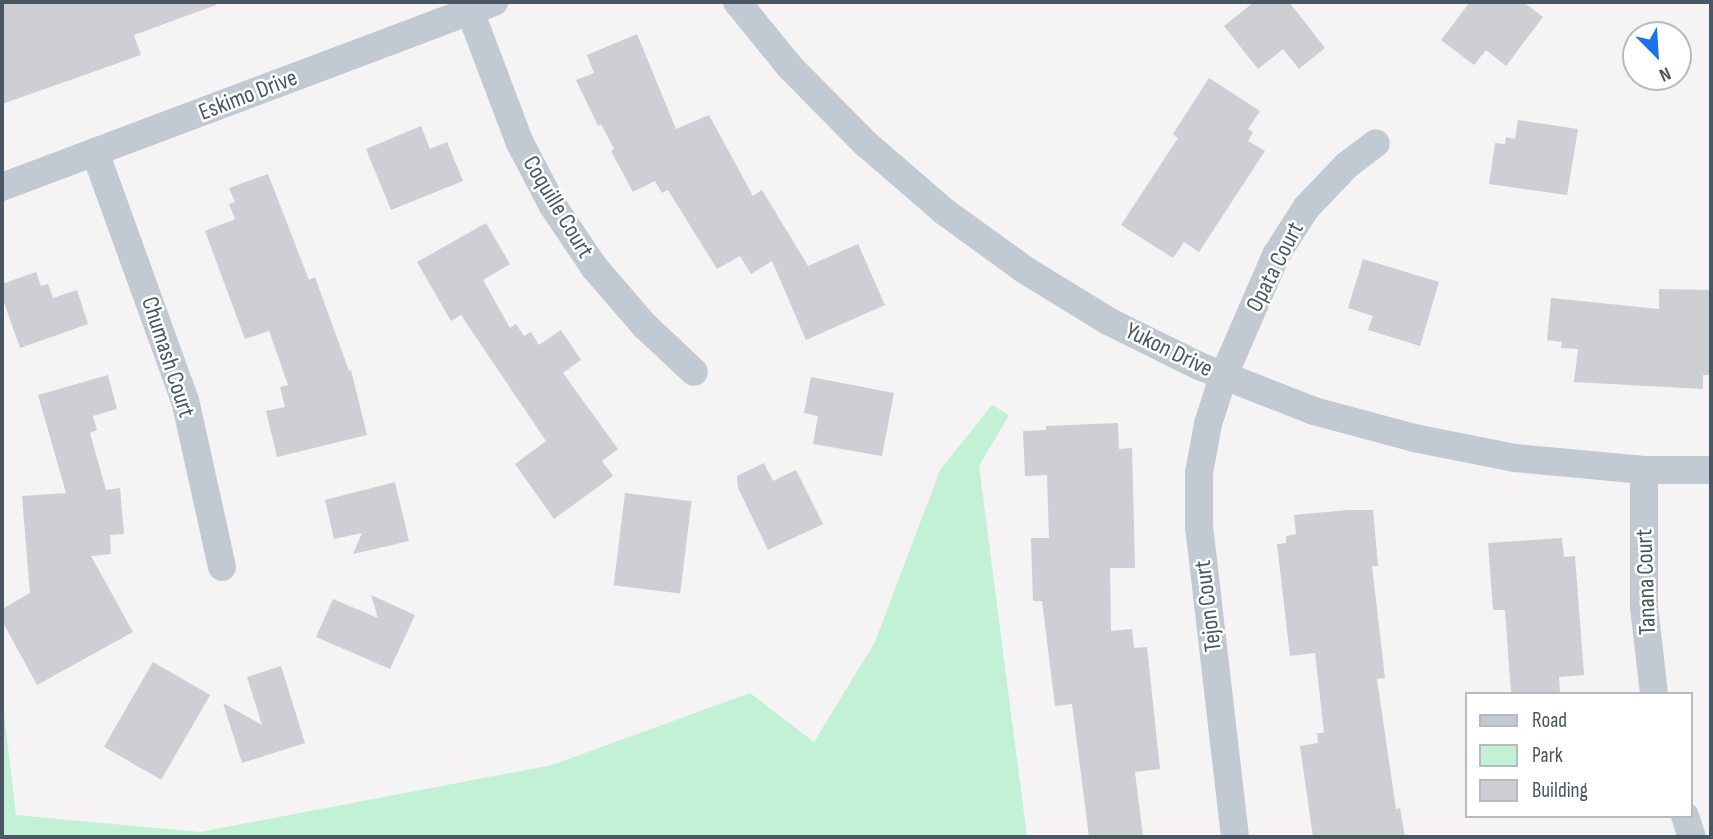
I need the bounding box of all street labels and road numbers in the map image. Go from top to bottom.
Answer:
street label: Eskimo Drive [195,63,301,127]
street label: Coquille Court [516,151,600,263]
street label: Opata Court [1240,217,1310,317]
street label: Chumash Court [135,293,201,421]
street label: Yukon Drive [1121,316,1217,384]
street label: Tanana Court [1630,528,1662,636]
street label: Tejon Court [1188,559,1228,653]

